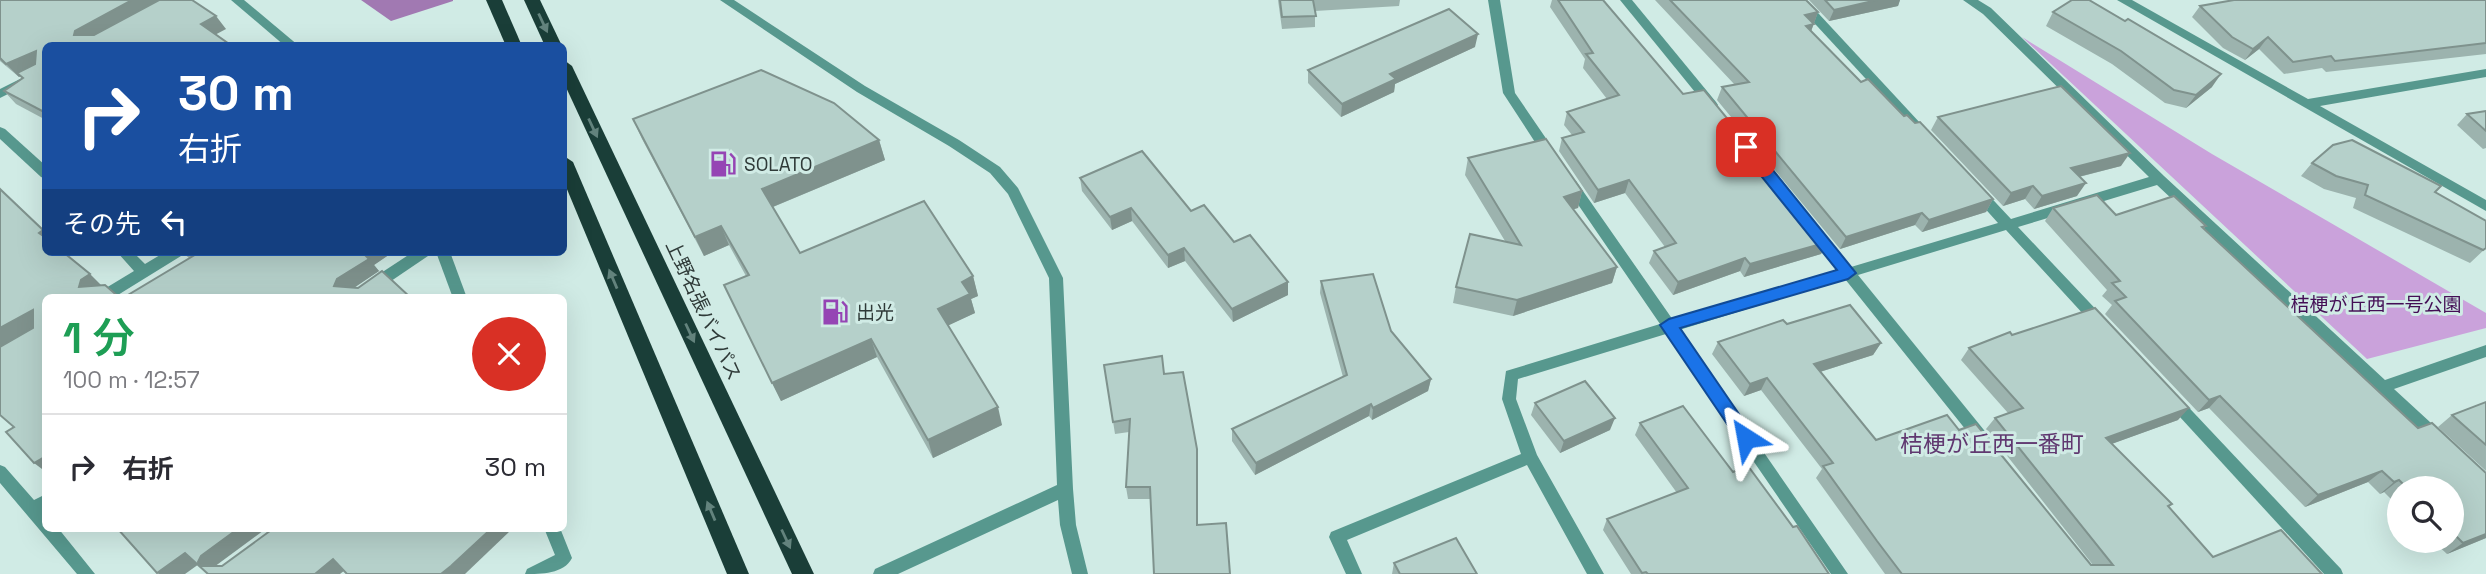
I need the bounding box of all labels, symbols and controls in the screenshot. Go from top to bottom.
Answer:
one-way arrow [537,13,549,33]
text: 30 m [178,62,294,124]
icon: right [63,70,154,161]
pin [1716,117,1776,177]
one-way arrow [587,118,598,138]
icon: arrive [1727,128,1765,166]
text: 右折 [178,129,242,169]
fuel station icon: SOLATO [708,149,738,179]
place label: SOLATO [744,152,813,177]
icon: left [155,203,193,241]
text: その先 [63,207,141,241]
street label: 上野名張バイパス [660,236,747,384]
one-way arrow [607,269,619,289]
park label: 桔梗が丘西一号公園 [2290,292,2462,317]
fuel station icon: 出光 [820,297,850,327]
place label: 出光 [856,300,894,325]
text: 1 分 [63,312,135,365]
button: close [472,317,546,391]
one-way arrow [684,323,695,344]
text: 100 m · 12:57 [63,365,200,395]
position arrow [1709,401,1783,475]
district label: 桔梗が丘西一番町 [1900,429,2084,459]
icon: right [63,448,101,486]
text: 30 m [485,450,546,484]
text: 右折 [122,452,174,486]
map controls [2387,476,2464,553]
button: search [2387,476,2464,553]
one-way arrow [706,500,717,521]
one-way arrow [781,529,792,549]

